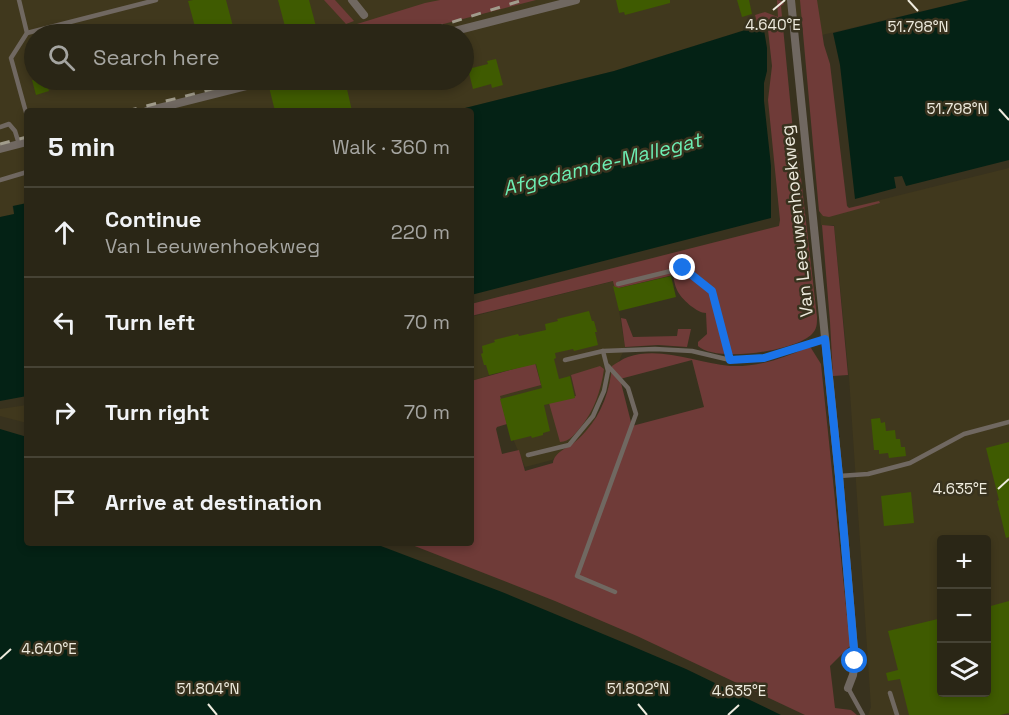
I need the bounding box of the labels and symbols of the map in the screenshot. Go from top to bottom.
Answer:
text: 4.640°E [745,15,801,34]
text: 51.798°N [888,17,948,36]
text: 51.798°N [927,99,987,118]
street label: Van Leeuwenhoekweg [775,124,818,318]
water label: Afgedamde-Mallegat [500,126,706,201]
route end [669,254,695,280]
text: 4.635°E [933,479,987,498]
text: 4.640°E [21,639,77,658]
route start [841,647,867,673]
text: 51.804°N [177,679,239,698]
text: 51.802°N [607,679,669,698]
text: 4.635°E [712,681,766,700]

